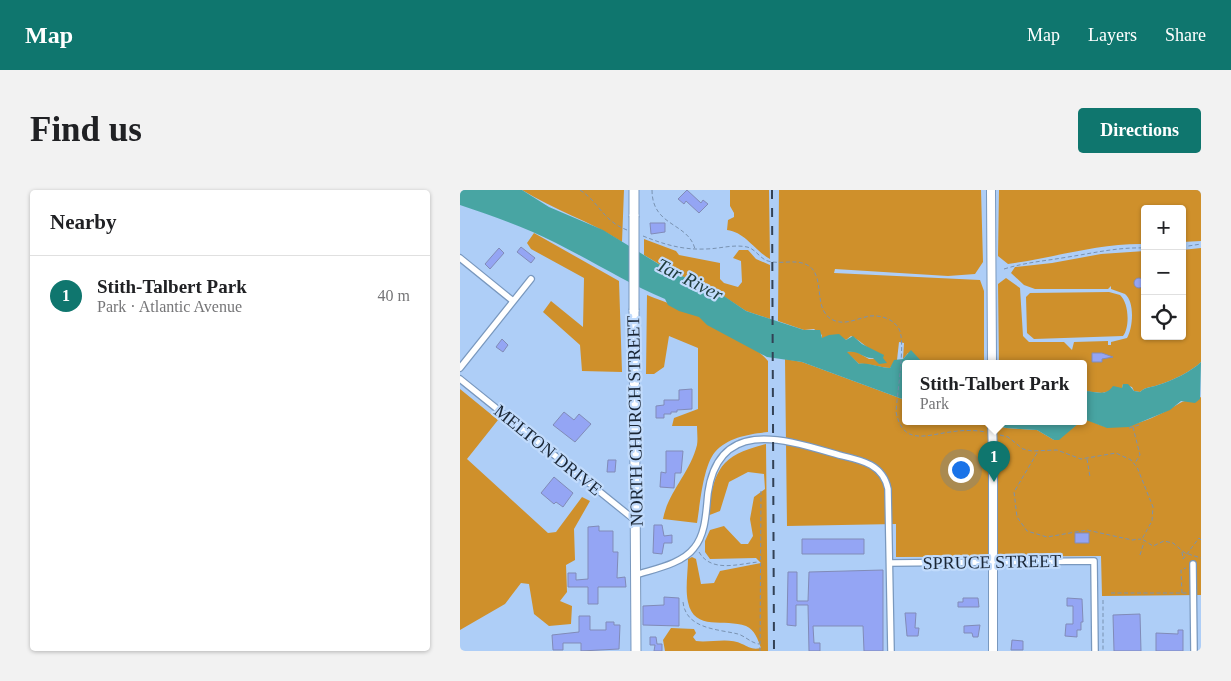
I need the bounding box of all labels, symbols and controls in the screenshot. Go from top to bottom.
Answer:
text: Map [25,22,73,48]
text: Map [1027,25,1060,45]
text: Layers [1088,25,1137,45]
text: Share [1165,25,1206,45]
button: Directions [1078,108,1201,153]
text: Find us [30,110,142,149]
map controls [1141,205,1186,340]
button: + [1141,205,1186,250]
text: Nearby [50,210,117,234]
button: − [1141,250,1186,295]
water label: Tar River [653,254,727,305]
text: Stith-Talbert Park [97,276,247,297]
text: 1 [62,287,70,304]
text: 40 m [378,287,410,304]
button: locate [1141,295,1186,340]
text: Park · Atlantic Avenue [97,298,242,315]
street label: NORTH CHURCH STREET [623,315,647,527]
popup [902,360,1087,425]
text: Stith-Talbert Park [920,373,1069,394]
text: Park [920,395,949,412]
street label: MELTON DRIVE [490,401,606,499]
pin: 1 [978,441,1010,482]
your location [948,457,974,483]
street label: SPRUCE STREET [923,551,1061,573]

